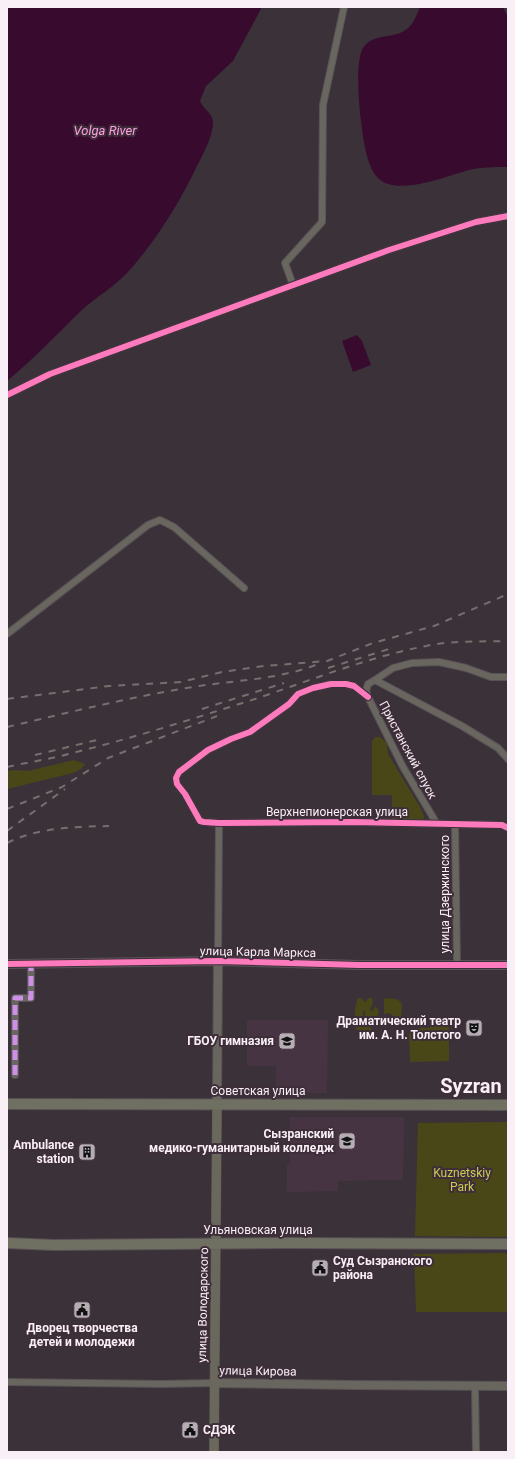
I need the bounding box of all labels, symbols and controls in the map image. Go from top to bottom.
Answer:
water label: Volga River [74,123,137,138]
street label: Пристанский спуск [376,699,440,802]
street label: Верхнепионерская улица [266,805,408,819]
street label: улица Дзержинского [438,835,452,953]
street label: улица Карла Маркса [200,944,316,960]
place label: Драматический театр им. А. Н. Толстого [336,1014,461,1042]
theatre icon: Драматический театр им. А. Н. Толстого [464,1018,484,1038]
school or university icon: ГБОУ гимназия [277,1031,297,1051]
place label: ГБОУ гимназия [187,1034,274,1048]
district label: Syzran [440,1074,502,1098]
street label: Советская улица [211,1084,305,1098]
place label: Сызранский медико-гуманитарный колледж [149,1127,335,1155]
school or university icon: Сызранский медико-гуманитарный колледж [337,1131,357,1151]
place label: Ambulance station [13,1138,75,1166]
building icon: Ambulance station [77,1142,97,1162]
park label: Kuznetskiy Park [433,1166,491,1194]
street label: Ульяновская улица [203,1223,313,1237]
street label: улица Володарского [195,1247,211,1363]
place label: Суд Сызранского района [333,1254,432,1282]
public building icon: Суд Сызранского района [310,1258,330,1278]
public building icon: Дворец творчества детей и молодежи [72,1300,92,1320]
place label: Дворец творчества детей и молодежи [26,1321,138,1349]
street label: улица Кирова [219,1363,297,1379]
public building icon: СДЭК [180,1420,200,1440]
place label: СДЭК [203,1423,236,1437]

